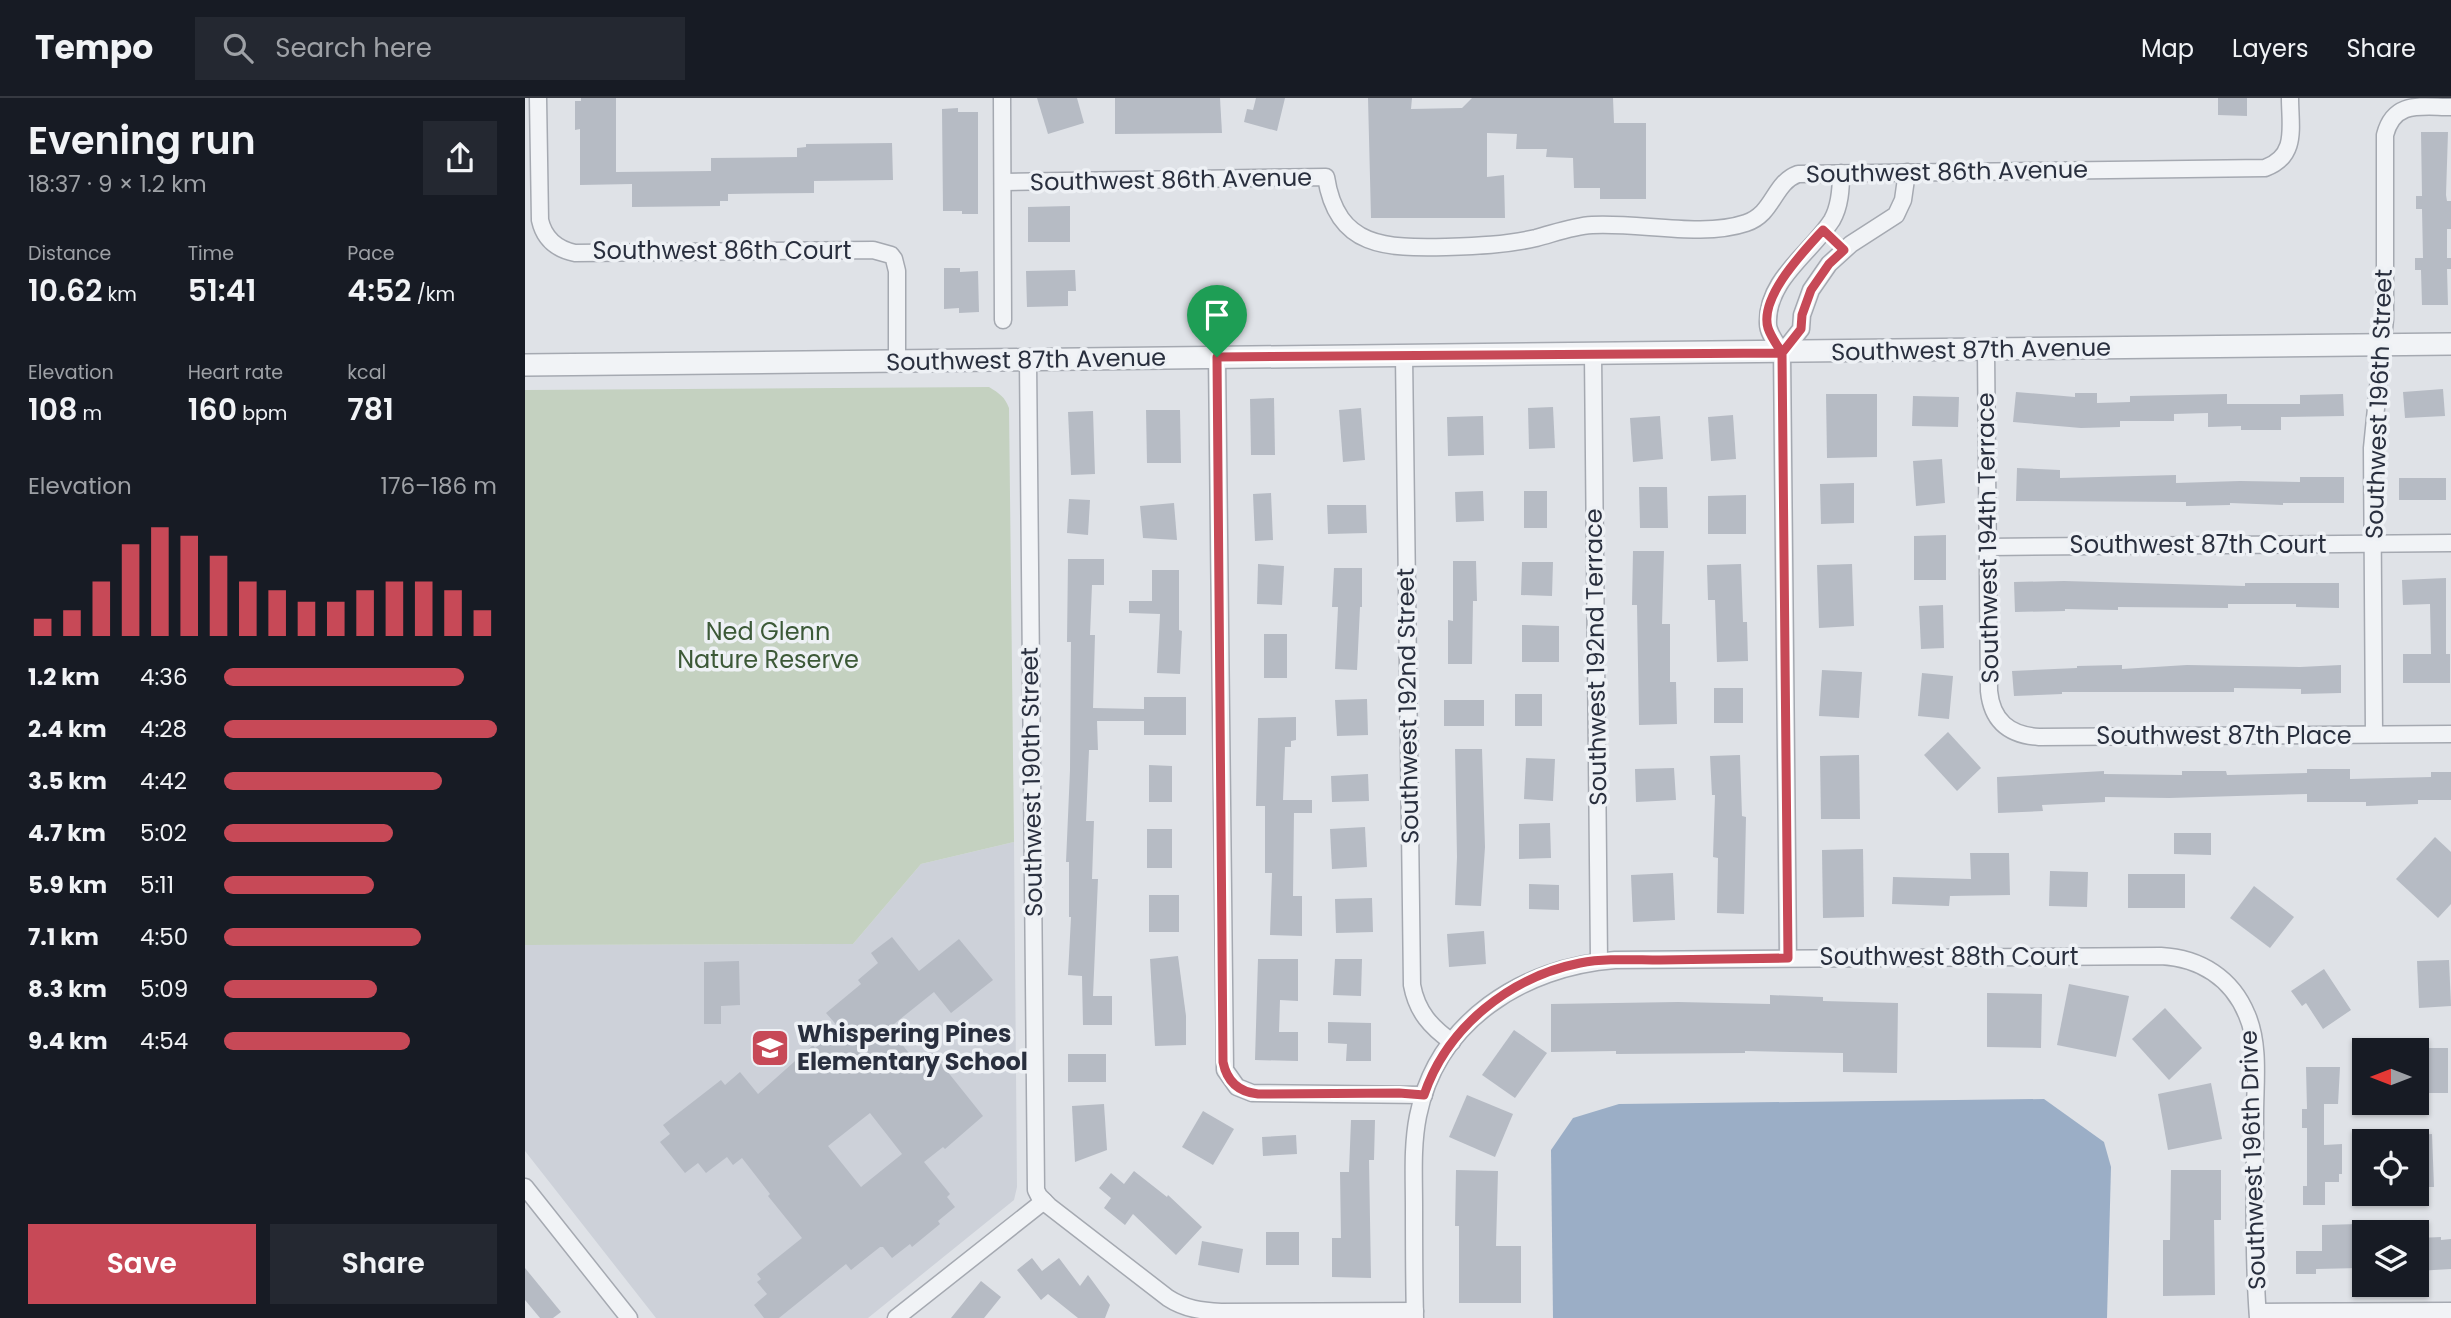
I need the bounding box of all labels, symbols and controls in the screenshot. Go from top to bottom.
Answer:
search box [195,17,685,80]
text: Tempo [35,24,153,71]
icon: search [219,29,257,67]
text: Search here [275,30,432,66]
text: Map [2141,32,2194,65]
text: Layers [2232,32,2308,65]
text: Share [2346,32,2416,65]
text: Evening run [28,114,256,167]
button: share [423,121,497,195]
street label: Southwest 86th Avenue [1806,153,2088,190]
street label: Southwest 86th Avenue [1030,161,1312,198]
text: 18:37 · 9 × 1.2 km [28,168,207,200]
street label: Southwest 86th Court [593,234,851,267]
text: Distance [28,240,111,267]
text: Time [188,240,234,267]
text: Pace [347,240,395,267]
text: 10.62 [28,269,102,312]
text: 51:41 [188,269,256,312]
text: 4:52 [347,269,412,312]
street label: Southwest 196th Street [2357,269,2400,539]
text: km [102,281,137,308]
text: /km [412,281,455,308]
pin [1187,285,1247,357]
icon: arrive [1198,296,1236,334]
street label: Southwest 87th Avenue [1831,331,2111,368]
street label: Southwest 87th Avenue [886,341,1166,378]
text: Elevation [28,359,114,386]
text: Heart rate [188,359,283,386]
text: kcal [347,359,386,386]
text: 108 [28,388,78,431]
text: 160 [188,388,237,431]
text: 781 [347,388,394,431]
street label: Southwest 194th Terrace [1968,392,2007,684]
text: m [78,400,102,427]
text: bpm [237,400,287,427]
text: Elevation [28,470,132,502]
text: 176–186 m [381,470,497,502]
street label: Southwest 192nd Terrace [1576,508,1615,806]
street label: Southwest 87th Court [2070,528,2326,561]
street label: Southwest 192nd Street [1389,568,1426,844]
park label: Ned Glenn Nature Reserve [677,615,859,676]
street label: Southwest 190th Street [1013,647,1050,917]
text: 1.2 km [28,661,100,693]
text: 4:36 [140,661,188,693]
text: 2.4 km [28,713,107,745]
text: 4:28 [140,713,187,745]
street label: Southwest 87th Place [2096,719,2352,752]
text: 3.5 km [28,765,107,797]
text: 4:42 [140,765,187,797]
text: 4.7 km [28,817,106,849]
text: 5:02 [140,817,187,849]
text: 5.9 km [28,869,107,901]
text: 5:11 [140,869,174,901]
text: 7.1 km [28,921,99,953]
text: 4:50 [140,921,188,953]
street label: Southwest 88th Court [1820,940,2078,973]
text: 8.3 km [28,973,107,1005]
text: 5:09 [140,973,188,1005]
place label: Whispering Pines Elementary School [797,1017,1028,1078]
text: 9.4 km [28,1025,108,1057]
text: 4:54 [140,1025,188,1057]
school or university icon: Whispering Pines Elementary School [749,1027,791,1069]
street label: Southwest 196th Drive [2231,1030,2274,1290]
north arrow [2352,1038,2429,1115]
map controls [2352,1038,2429,1297]
button: locate [2352,1129,2429,1206]
button: layers [2352,1220,2429,1297]
button: Save [28,1224,256,1304]
button: Share [270,1224,497,1304]

